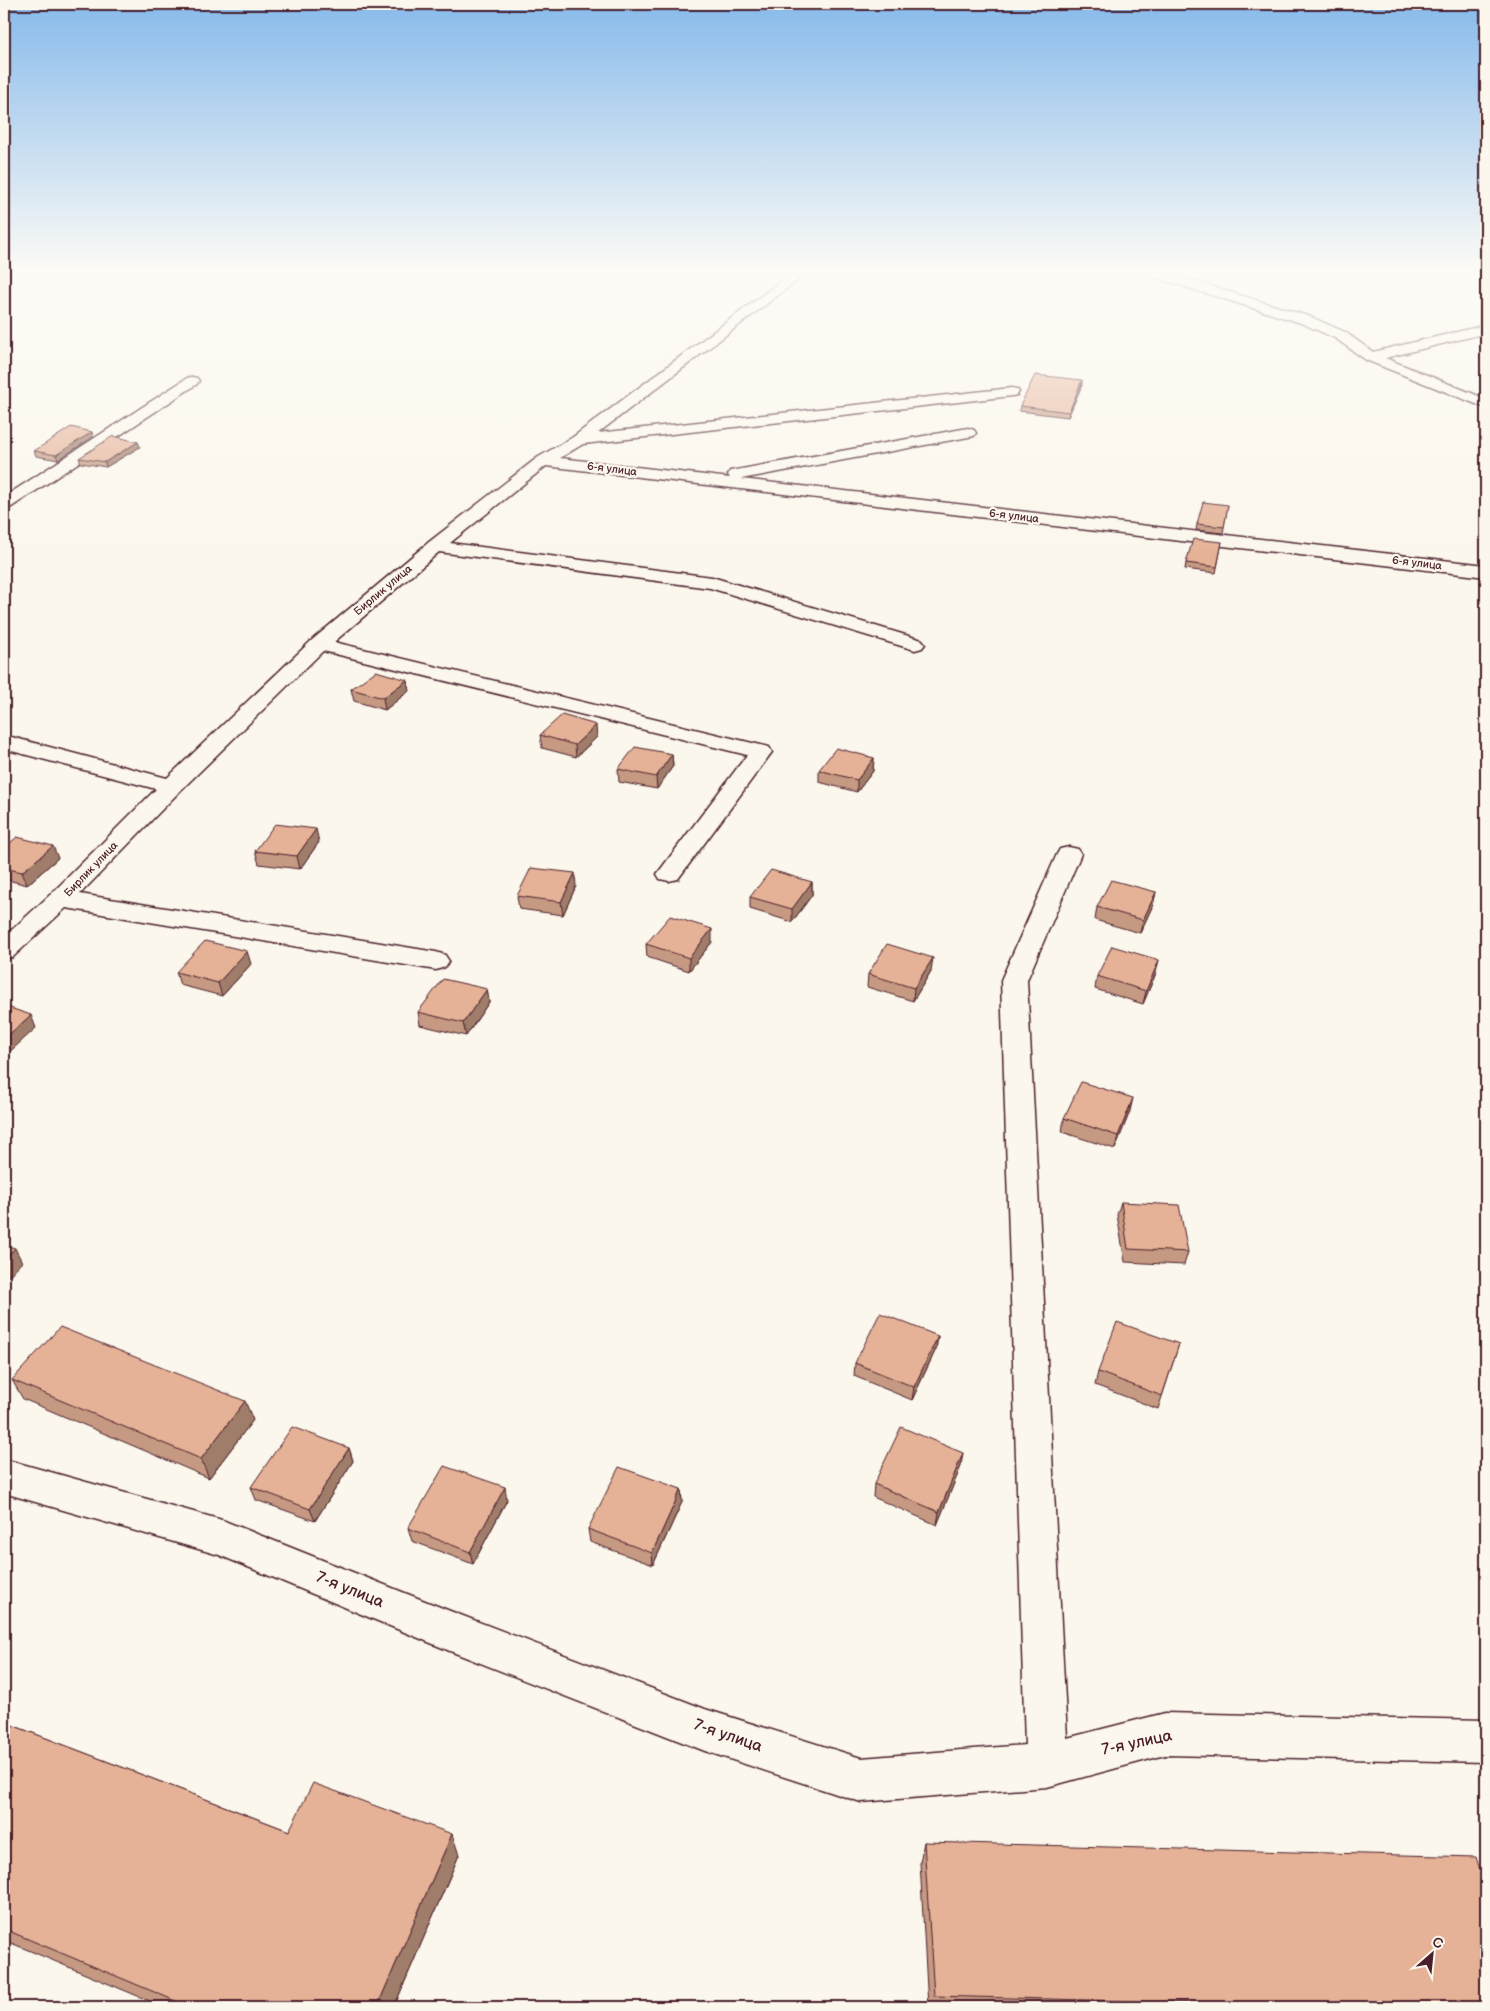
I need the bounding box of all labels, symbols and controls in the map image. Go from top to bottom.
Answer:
street label: 6-я улица [586,459,638,479]
street label: 6-я улица [988,506,1040,526]
street label: 6-я улица [1391,553,1443,573]
street label: Бирлик улица [351,562,415,618]
street label: Бирлик улица [61,838,121,899]
street label: 7-я улица [313,1568,387,1612]
street label: 7-я улица [691,1715,765,1757]
street label: 7-я улица [1100,1726,1174,1760]
north arrow [1408,1928,1458,1978]
text: С [1429,1933,1446,1953]

